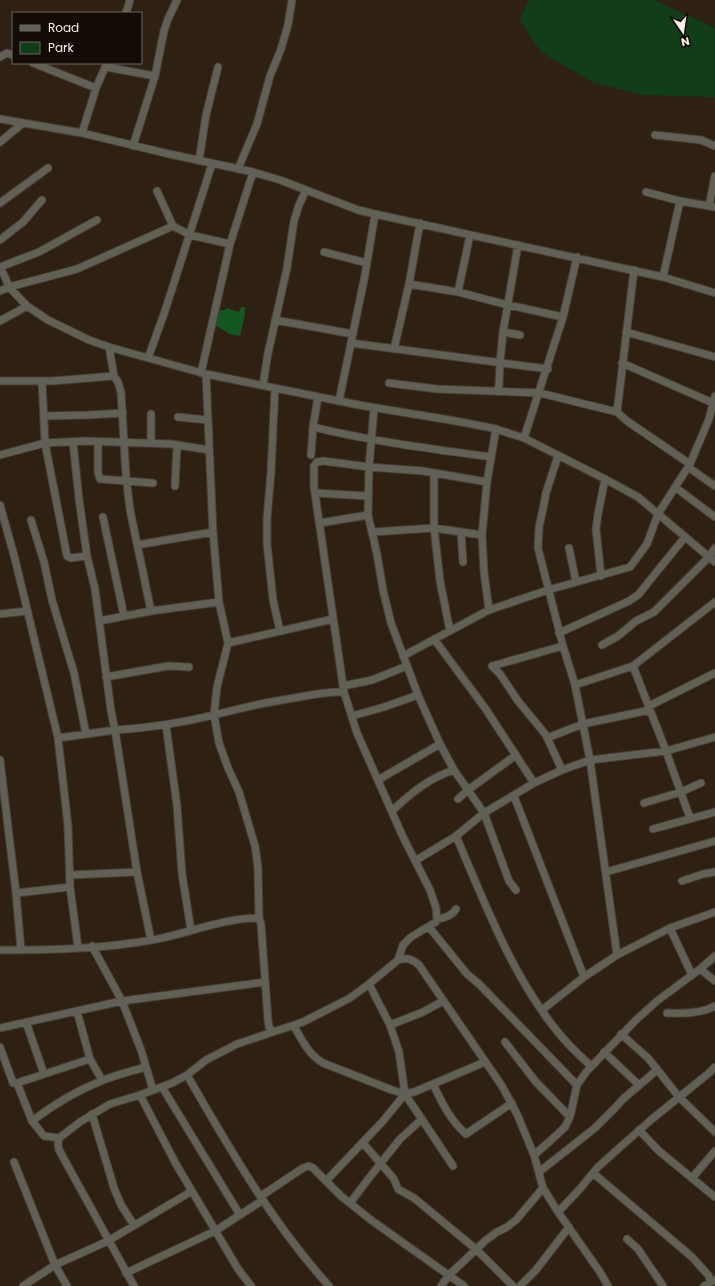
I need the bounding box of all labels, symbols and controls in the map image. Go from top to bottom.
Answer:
legend [12,12,142,64]
north arrow [663,12,703,52]
text: Road [48,19,79,36]
text: N [679,33,691,50]
text: Park [48,39,75,56]

